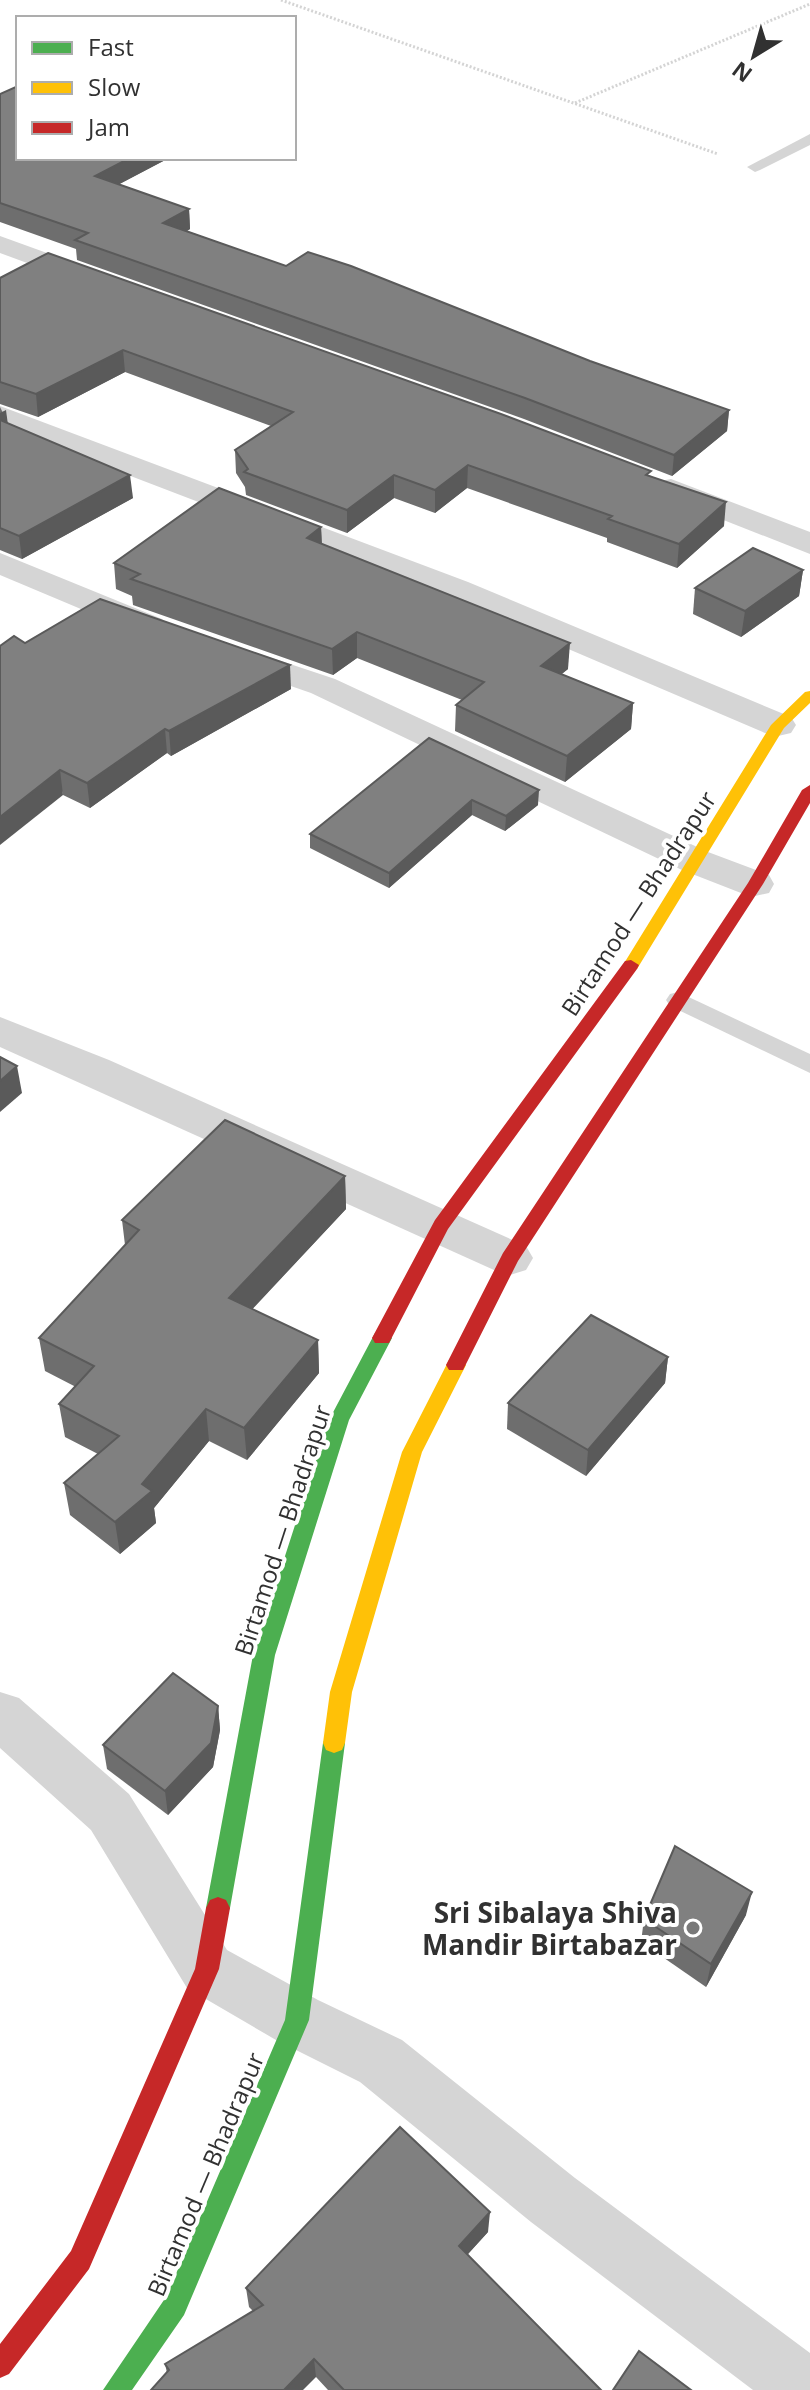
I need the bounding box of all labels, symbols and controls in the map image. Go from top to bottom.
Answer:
legend [16,16,296,160]
north arrow [714,16,794,96]
text: Fast [88,30,134,63]
text: N [725,55,758,90]
text: Slow [88,70,141,103]
text: Jam [86,110,130,143]
street label: Birtamod — Bhadrapur [553,784,723,1022]
street label: Birtamod — Bhadrapur [226,1400,338,1660]
place label: Sri Sibalaya Shiva Mandir Birtabazar [422,1893,677,1963]
marker: Sri Sibalaya Shiva Mandir Birtabazar [684,1919,702,1937]
street label: Birtamod — Bhadrapur [139,2047,271,2301]

